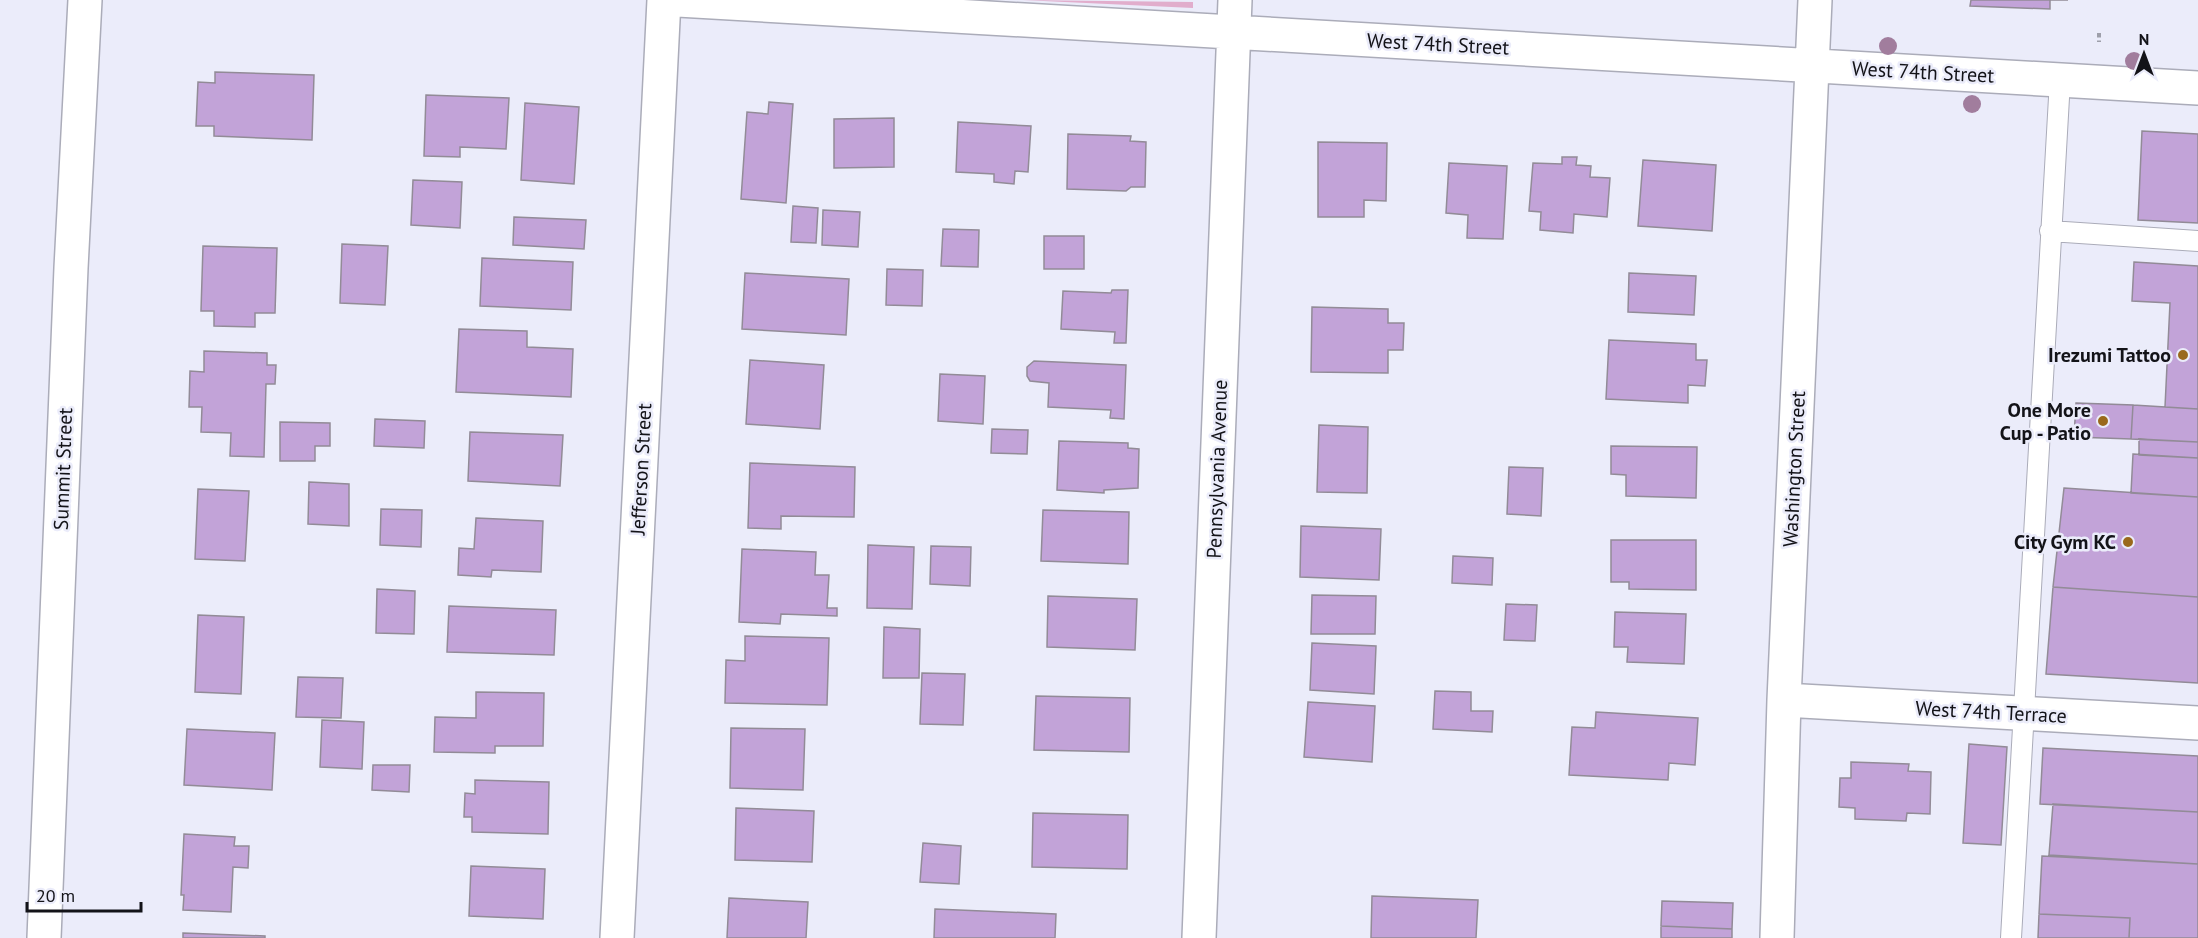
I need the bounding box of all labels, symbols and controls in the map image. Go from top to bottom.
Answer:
north arrow [2114,24,2174,84]
street label: West 74th Street [1366,27,1510,61]
text: N [2139,29,2149,49]
street label: West 74th Street [1851,55,1995,89]
place label: Irezumi Tattoo [2048,342,2171,368]
marker: Irezumi Tattoo [2176,348,2190,362]
street label: Pennsylvania Avenue [1201,379,1233,559]
street label: Washington Street [1777,390,1811,548]
place label: One More Cup - Patio [2000,397,2091,446]
street label: Jefferson Street [625,402,657,537]
street label: Summit Street [48,407,78,531]
marker: One More Cup - Patio [2096,414,2110,428]
place label: City Gym KC [2014,529,2116,555]
marker: City Gym KC [2121,535,2135,549]
street label: West 74th Terrace [1915,695,2067,729]
scale bar [27,875,141,913]
text: 20 m [36,884,75,907]

